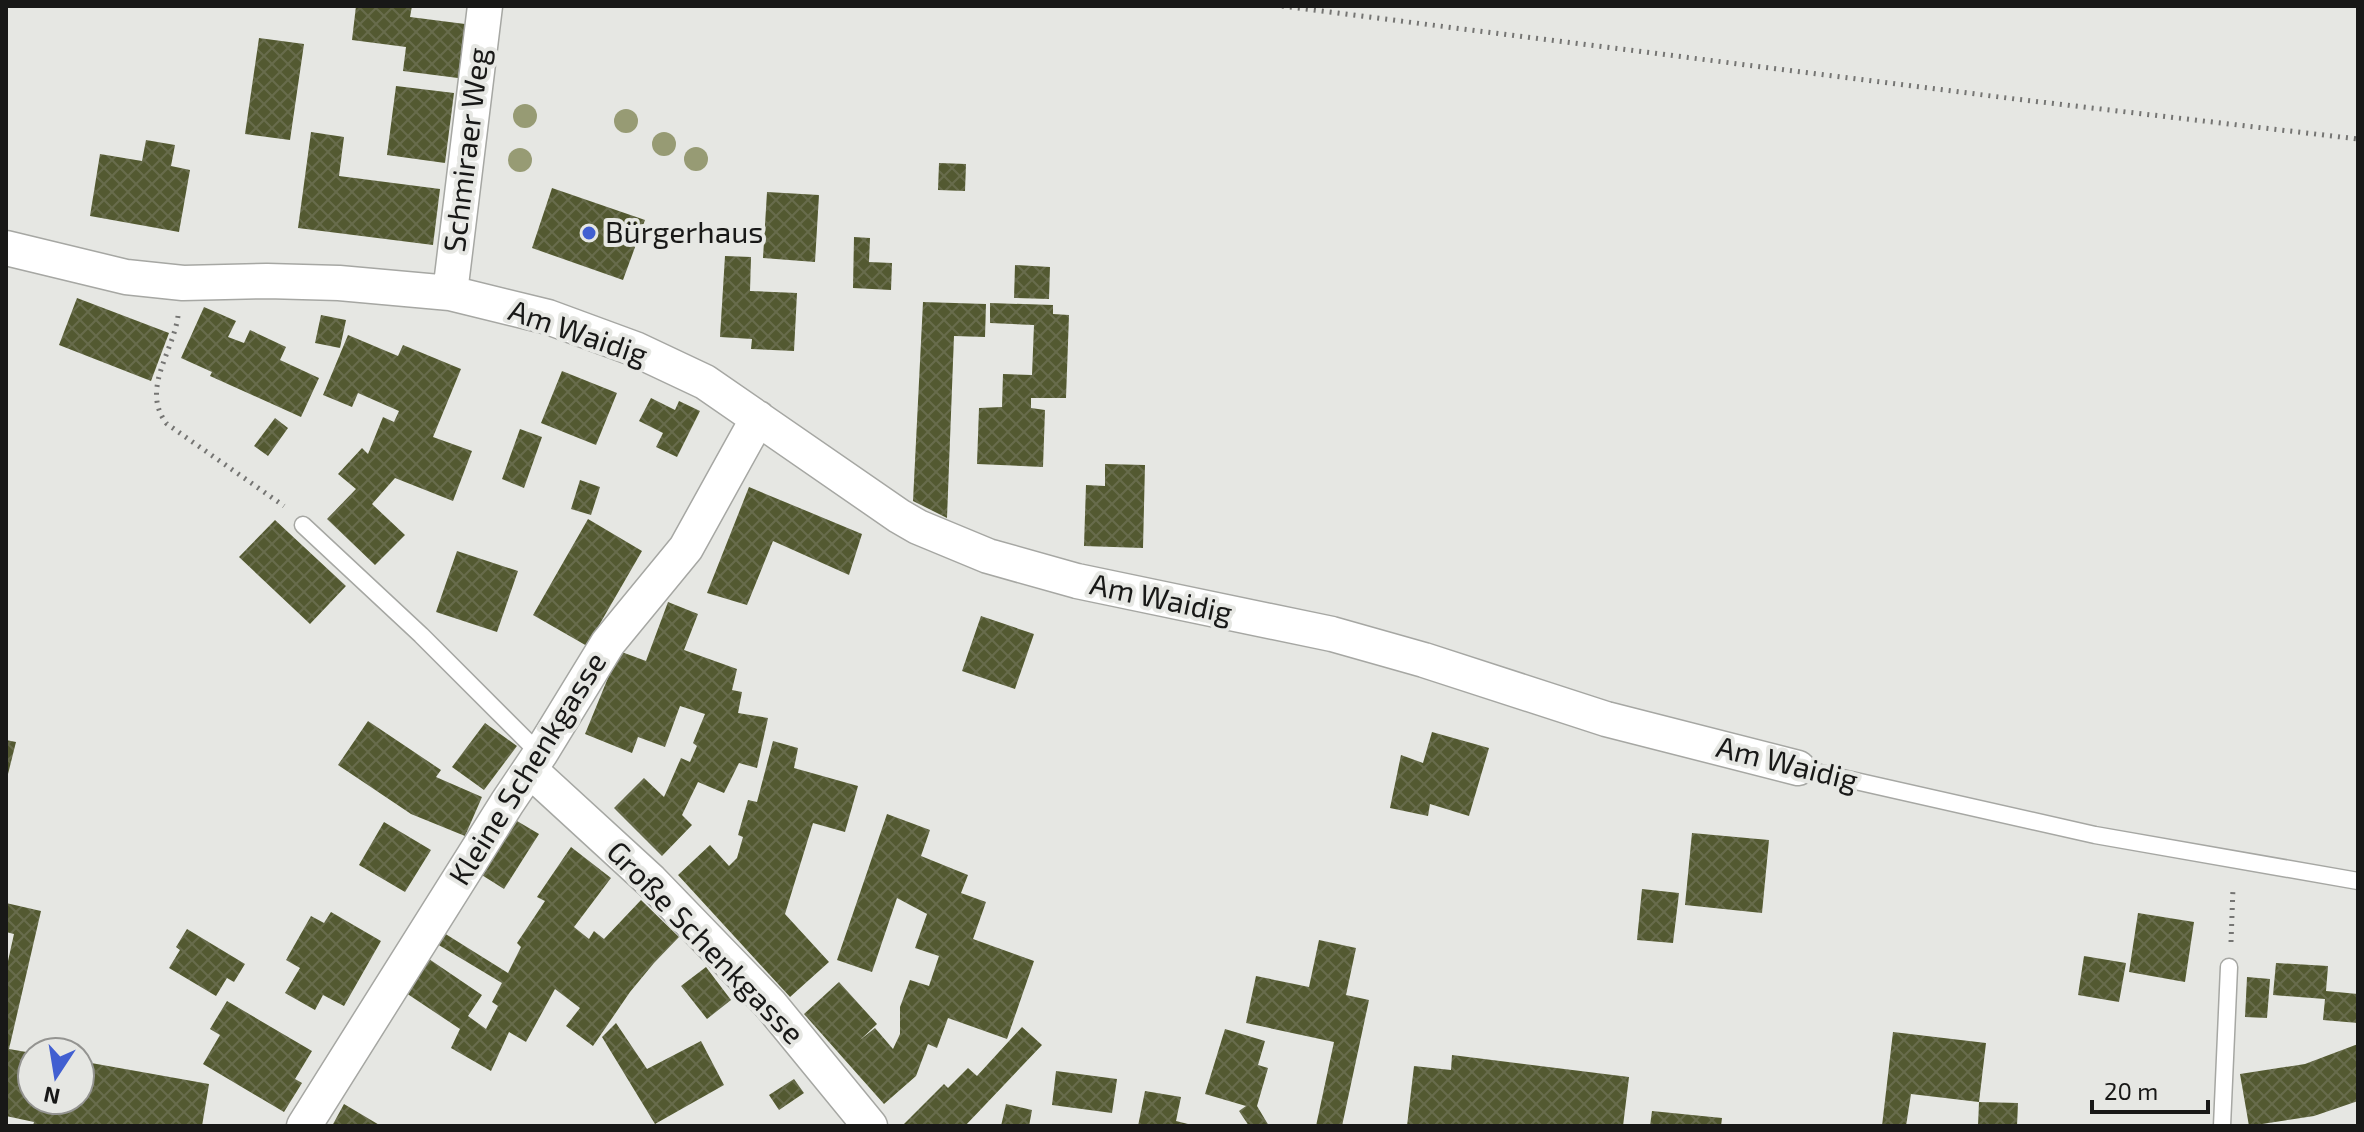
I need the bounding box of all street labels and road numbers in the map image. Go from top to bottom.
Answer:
street label: Schmiraer Weg [435,45,495,254]
street label: Am Waidig [504,291,653,372]
street label: Am Waidig [1087,564,1236,630]
street label: Kleine Schenkgasse [440,645,613,891]
street label: Am Waidig [1713,727,1862,797]
street label: Große Schenkgasse [600,833,812,1050]

